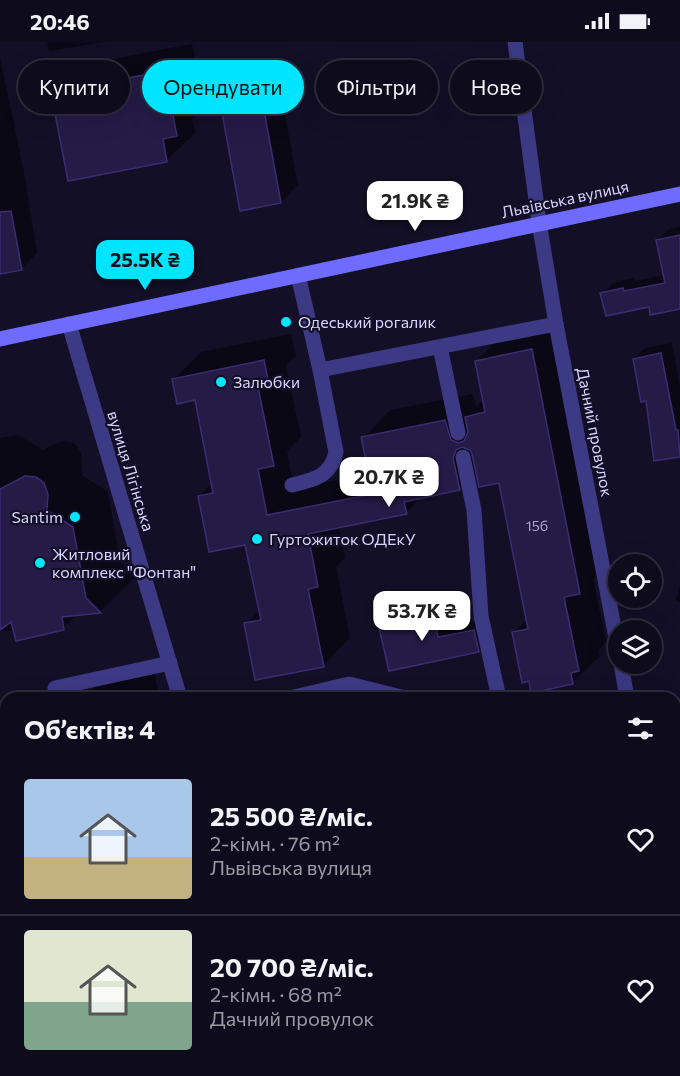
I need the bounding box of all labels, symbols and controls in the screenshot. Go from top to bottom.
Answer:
text: 20:46 [30,8,90,35]
chip: Купити [18,60,130,114]
chip: Орендувати [142,60,304,114]
chip: Фільтри [316,60,438,114]
chip: Нове [450,60,542,114]
street label: Львівська вулиця [499,176,630,221]
pin: 21.9K ₴ [360,181,470,232]
text: 21.9K ₴ [381,188,449,212]
pin: 25.5K ₴ [90,240,200,291]
text: 25.5K ₴ [110,247,180,271]
place label: Одеський рогалик [298,312,436,331]
marker: Одеський рогалик [279,315,293,329]
street label: Дачний провулок [574,366,617,499]
place label: Залюбки [233,372,300,391]
marker: Залюбки [214,375,228,389]
street label: вулиця Лігінська [104,408,159,533]
pin: 20.7K ₴ [334,457,444,508]
text: 20.7K ₴ [354,464,424,488]
place label: Santim [11,507,63,526]
marker: Santim [68,510,82,524]
house number: 15б [526,517,548,534]
place label: Гуртожиток ОДЕкУ [269,529,416,548]
marker: Гуртожиток ОДЕкУ [250,532,264,546]
place label: Житловий комплекс "Фонтан" [52,544,196,581]
map controls [608,554,662,674]
button: locate [608,554,662,608]
marker: Житловий комплекс "Фонтан" [33,556,47,570]
pin: 53.7K ₴ [367,591,477,642]
text: 53.7K ₴ [387,598,457,622]
button: layers [608,620,662,674]
icon: filters [624,712,657,745]
text: Об’єктів: 4 [24,713,155,744]
text: 25 500 ₴/міс. [210,800,373,831]
icon: home [72,803,144,875]
icon: heart [624,823,657,856]
text: 2-кімн. · 76 m² [210,831,340,855]
text: Львівська вулиця [210,855,372,879]
text: 20 700 ₴/міс. [210,951,374,982]
icon: home [72,954,144,1026]
icon: heart [624,974,657,1007]
text: 2-кімн. · 68 m² [210,982,342,1006]
text: Дачний провулок [210,1006,374,1030]

